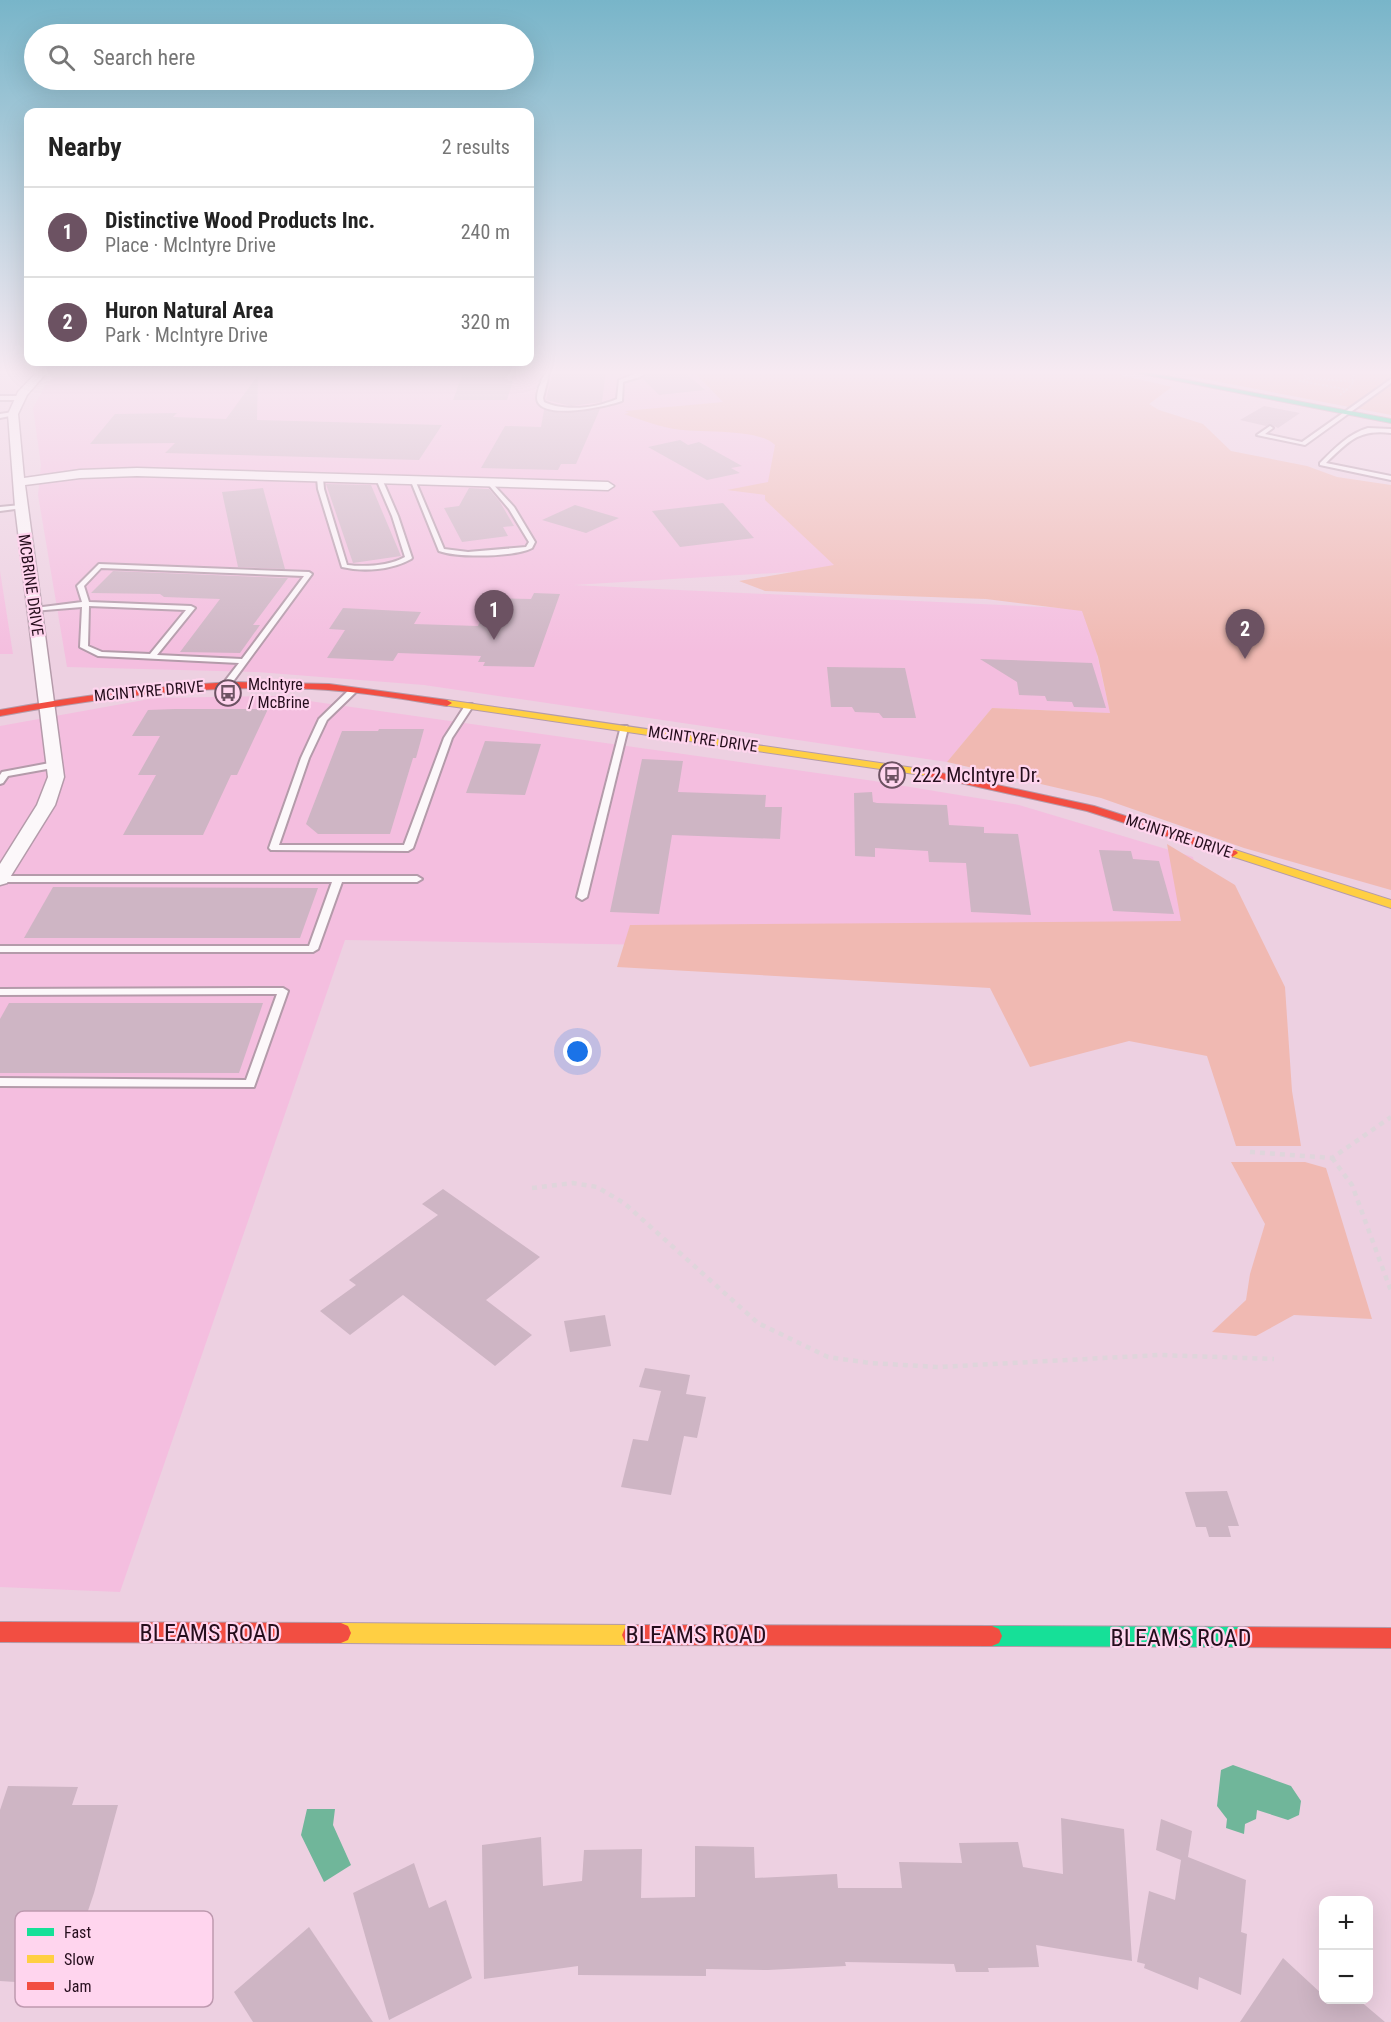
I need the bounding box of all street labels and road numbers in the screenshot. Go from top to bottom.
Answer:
street label: MCBRINE DRIVE [14,533,48,637]
street label: MCINTYRE DRIVE [93,677,205,705]
street label: MCINTYRE DRIVE [647,722,759,756]
street label: MCINTYRE DRIVE [1124,810,1234,862]
street label: BLEAMS ROAD [140,1619,280,1647]
street label: BLEAMS ROAD [626,1621,766,1649]
street label: BLEAMS ROAD [1111,1624,1251,1652]

